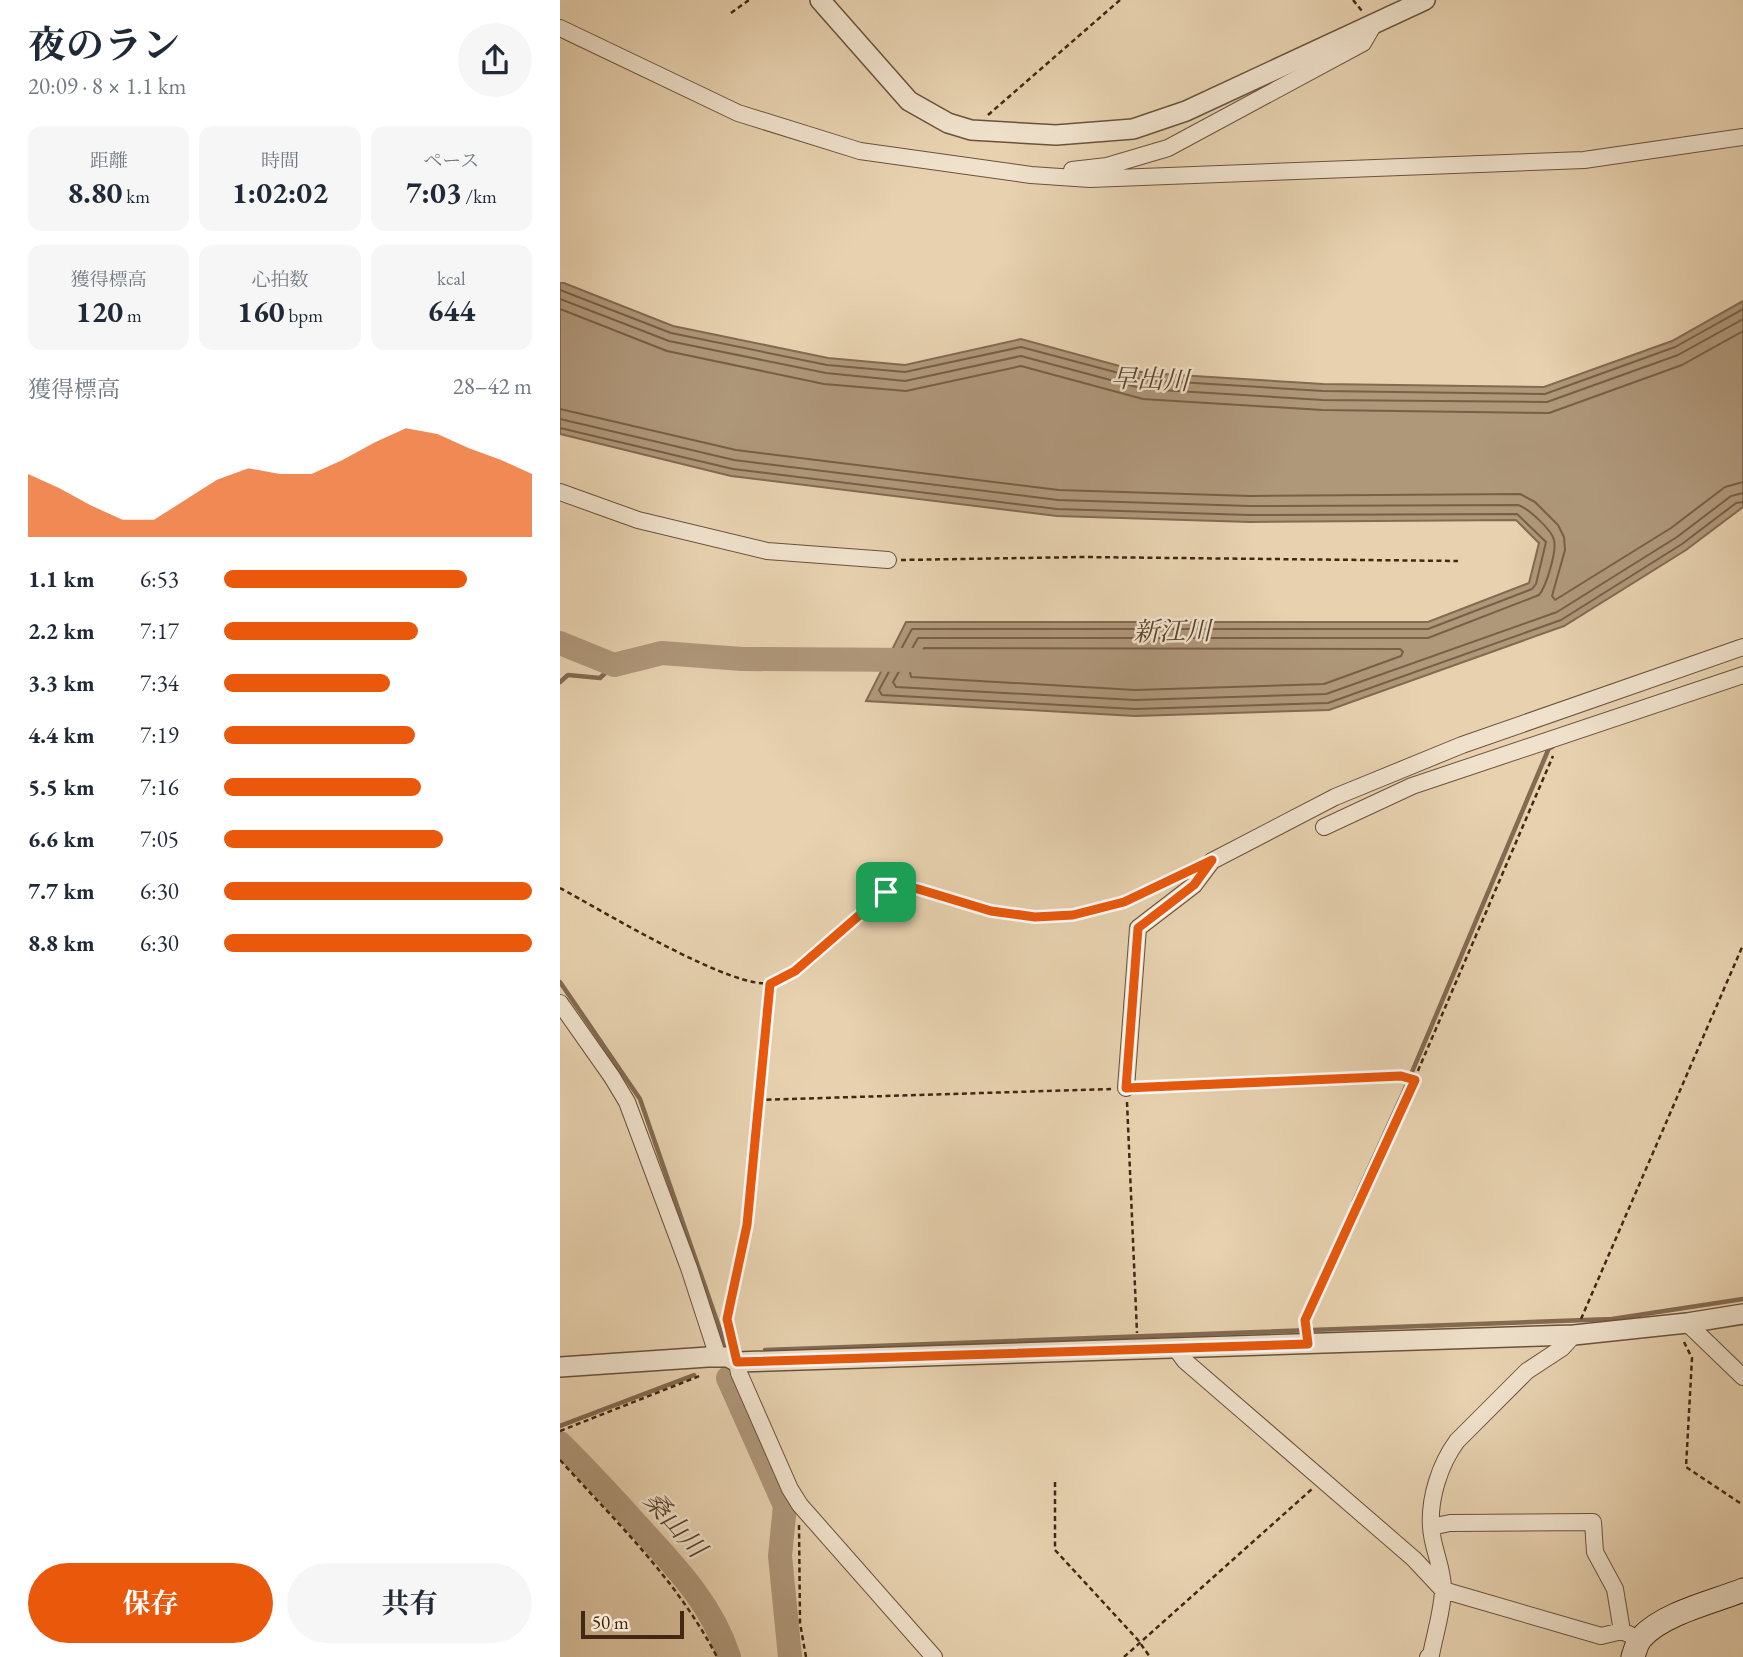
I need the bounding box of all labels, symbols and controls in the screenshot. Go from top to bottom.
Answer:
text: 夜のラン [28,20,180,69]
button: share [458,23,532,97]
text: 20:09 · 8 × 1.1 km [28,71,186,101]
text: 距離 [90,148,128,173]
text: 時間 [261,148,299,173]
text: ペース [423,148,479,173]
text: 8.80 [67,173,122,212]
text: 1:02:02 [232,173,328,212]
text: 7:03 [406,173,462,212]
text: km [122,184,150,209]
text: /km [462,184,497,209]
text: kcal [437,266,466,291]
text: 獲得標高 [71,267,147,292]
text: 心拍数 [251,267,309,292]
text: 644 [428,291,475,330]
text: 120 [76,292,123,331]
text: 160 [237,292,285,331]
text: m [123,303,142,328]
text: bpm [285,303,323,328]
water label: 早出川 [1110,361,1193,397]
text: 28–42 m [453,371,532,401]
text: 獲得標高 [28,374,120,404]
text: 1.1 km [28,564,95,594]
text: 6:53 [140,564,179,594]
water label: 新江川 [1133,613,1214,649]
text: 2.2 km [28,616,95,646]
text: 7:17 [140,616,179,646]
text: 3.3 km [28,668,95,698]
text: 7:34 [140,668,179,698]
text: 4.4 km [28,720,95,750]
text: 7:19 [140,720,179,750]
text: 5.5 km [28,772,95,802]
text: 7:16 [140,772,179,802]
text: 6.6 km [28,824,95,854]
text: 7:05 [140,824,179,854]
pin [856,862,916,922]
icon: arrive [867,873,905,911]
text: 7.7 km [28,876,95,906]
text: 6:30 [140,876,179,906]
text: 8.8 km [28,928,95,958]
text: 6:30 [140,928,179,958]
water label: 桑山川 [636,1484,716,1567]
button: 保存 [28,1563,273,1643]
button: 共有 [287,1563,532,1643]
scale bar [581,1608,684,1640]
text: 50 m [592,1610,629,1635]

